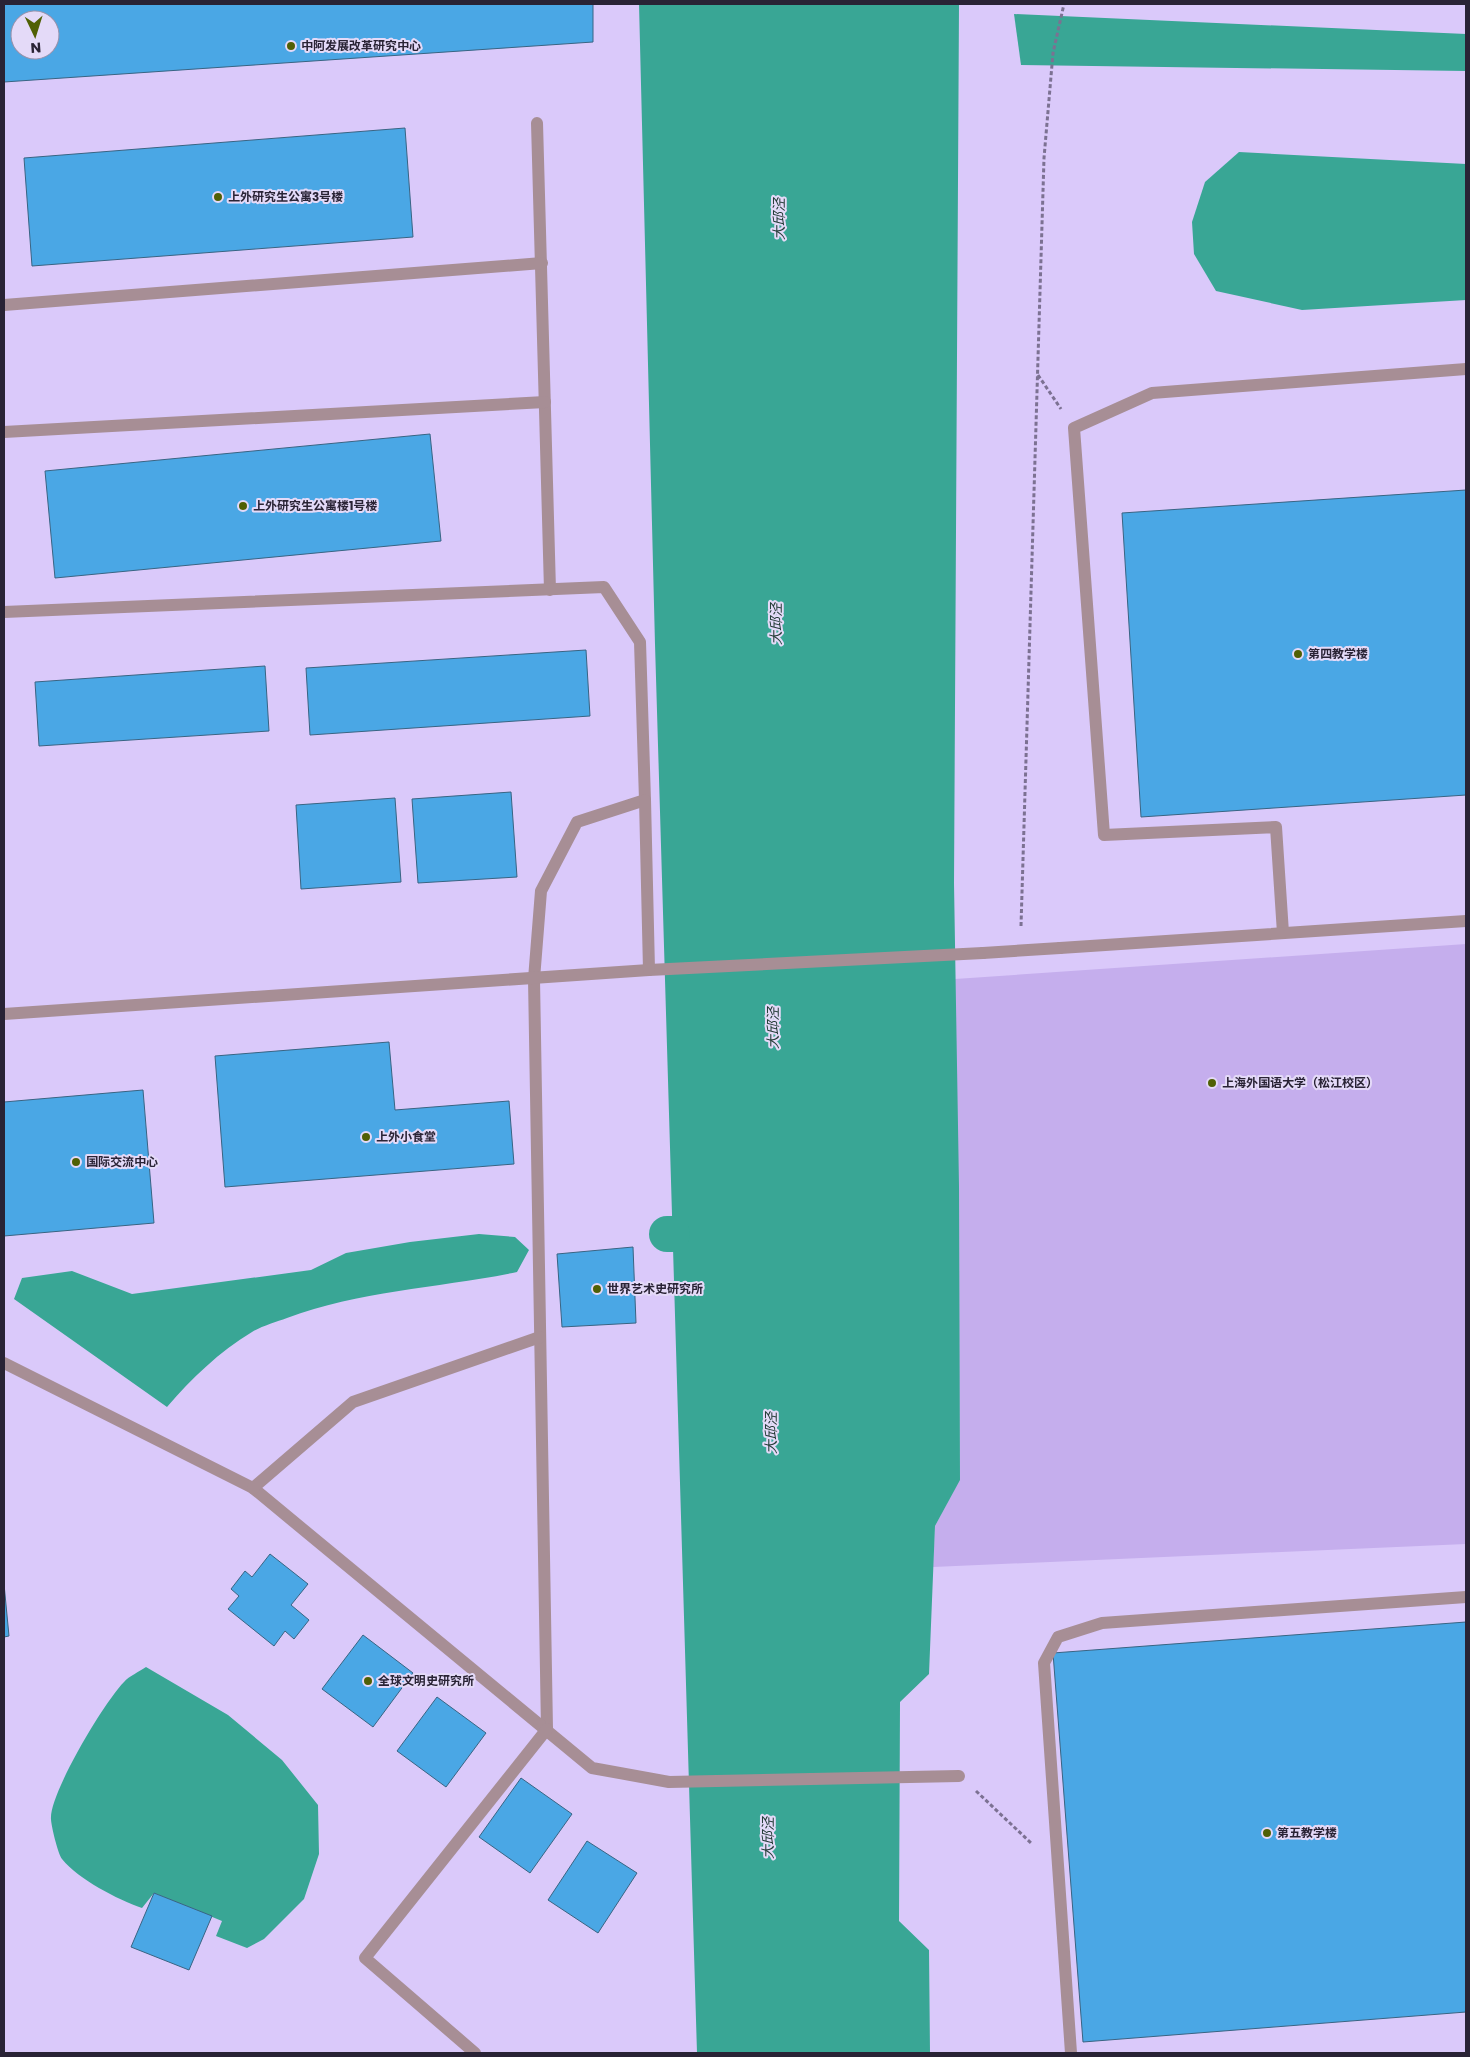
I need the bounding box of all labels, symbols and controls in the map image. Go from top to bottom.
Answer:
north arrow [10,10,60,60]
place label: 中阿发展改革研究中心 [301,37,421,54]
text: N [30,38,42,58]
marker: 中阿发展改革研究中心 [285,40,297,52]
place label: 上外研究生公寓3号楼 [228,188,343,205]
marker: 上外研究生公寓3号楼 [212,191,224,203]
water label: 大邱泾 [769,196,789,240]
place label: 上外研究生公寓楼1号楼 [253,497,378,514]
marker: 上外研究生公寓楼1号楼 [237,500,249,512]
water label: 大邱泾 [766,601,786,645]
place label: 第四教学楼 [1308,645,1368,662]
marker: 第四教学楼 [1292,648,1304,660]
water label: 大邱泾 [763,1005,783,1049]
place label: 上海外国语大学（松江校区） [1222,1074,1378,1091]
marker: 上海外国语大学（松江校区） [1206,1077,1218,1089]
place label: 上外小食堂 [376,1128,436,1145]
marker: 上外小食堂 [360,1131,372,1143]
place label: 国际交流中心 [86,1153,158,1170]
marker: 国际交流中心 [70,1156,82,1168]
place label: 世界艺术史研究所 [607,1280,703,1297]
marker: 世界艺术史研究所 [591,1283,603,1295]
water label: 大邱泾 [761,1410,781,1454]
place label: 全球文明史研究所 [378,1672,474,1689]
marker: 全球文明史研究所 [362,1675,374,1687]
water label: 大邱泾 [758,1815,778,1859]
place label: 第五教学楼 [1277,1824,1337,1841]
marker: 第五教学楼 [1261,1827,1273,1839]

